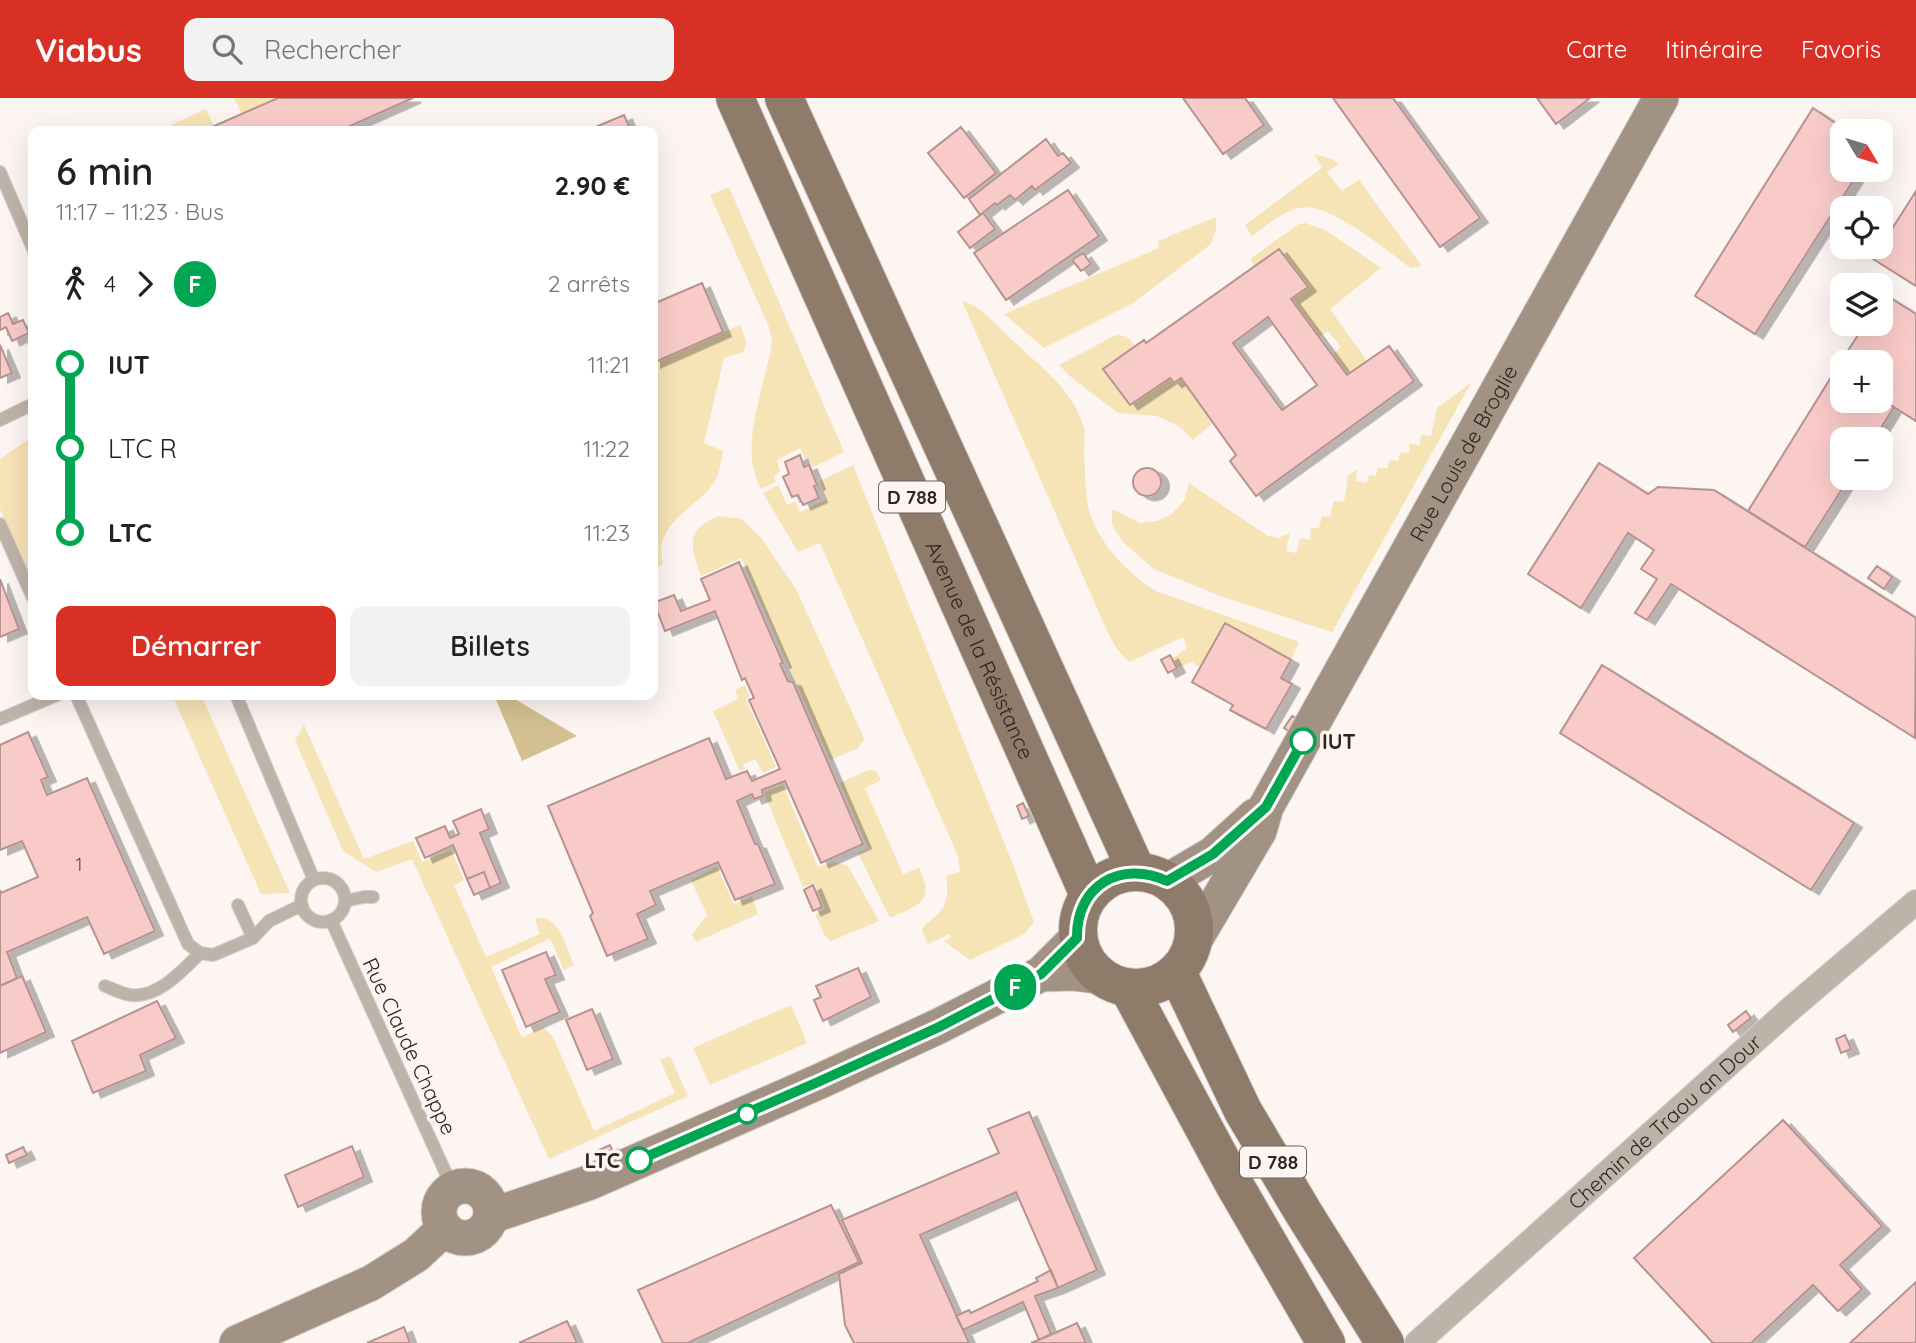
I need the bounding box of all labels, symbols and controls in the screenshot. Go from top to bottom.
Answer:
search box [184,18,674,81]
text: Viabus [35,29,142,70]
icon: search [208,30,246,68]
text: Rechercher [264,33,401,66]
text: Carte [1566,34,1627,64]
text: Itinéraire [1665,34,1763,64]
text: Favoris [1801,34,1881,64]
north arrow [1830,119,1894,182]
map controls [1830,119,1893,490]
text: 6 min [56,147,153,195]
text: 2.90 € [554,169,630,202]
button: locate [1830,196,1893,259]
text: 11:17 – 11:23 · Bus [56,197,224,226]
icon: walk [56,265,94,303]
icon: forward [126,265,164,303]
text: 4 [104,269,116,298]
text: F [188,269,202,299]
text: 2 arrêts [548,269,630,298]
button: layers [1830,273,1893,336]
text: IUT [108,348,150,381]
text: 11:21 [587,350,630,379]
button: + [1830,350,1893,413]
street label: Rue Louis de Broglie [1404,360,1523,546]
button: − [1830,427,1893,490]
text: LTC R [108,432,177,465]
text: 11:22 [583,434,630,463]
road number: D 788 [879,482,945,512]
text: LTC [108,516,152,549]
text: 11:23 [584,518,630,547]
street label: Avenue de la Résistance [920,537,1040,763]
button: Démarrer [56,606,336,686]
button: Billets [350,606,630,686]
marker: IUT [1290,728,1316,754]
place label: IUT [1322,728,1356,754]
house number: 1 [76,853,82,876]
street label: Rue Claude Chappe [358,953,462,1139]
line badge: F [992,964,1038,1010]
text: F [1008,972,1022,1002]
street label: Chemin de Traou an Dour [1562,1028,1766,1215]
unlabelled marker [737,1104,757,1124]
road number: D 788 [1240,1146,1306,1178]
place label: LTC [584,1147,620,1173]
marker: LTC [626,1147,652,1173]

